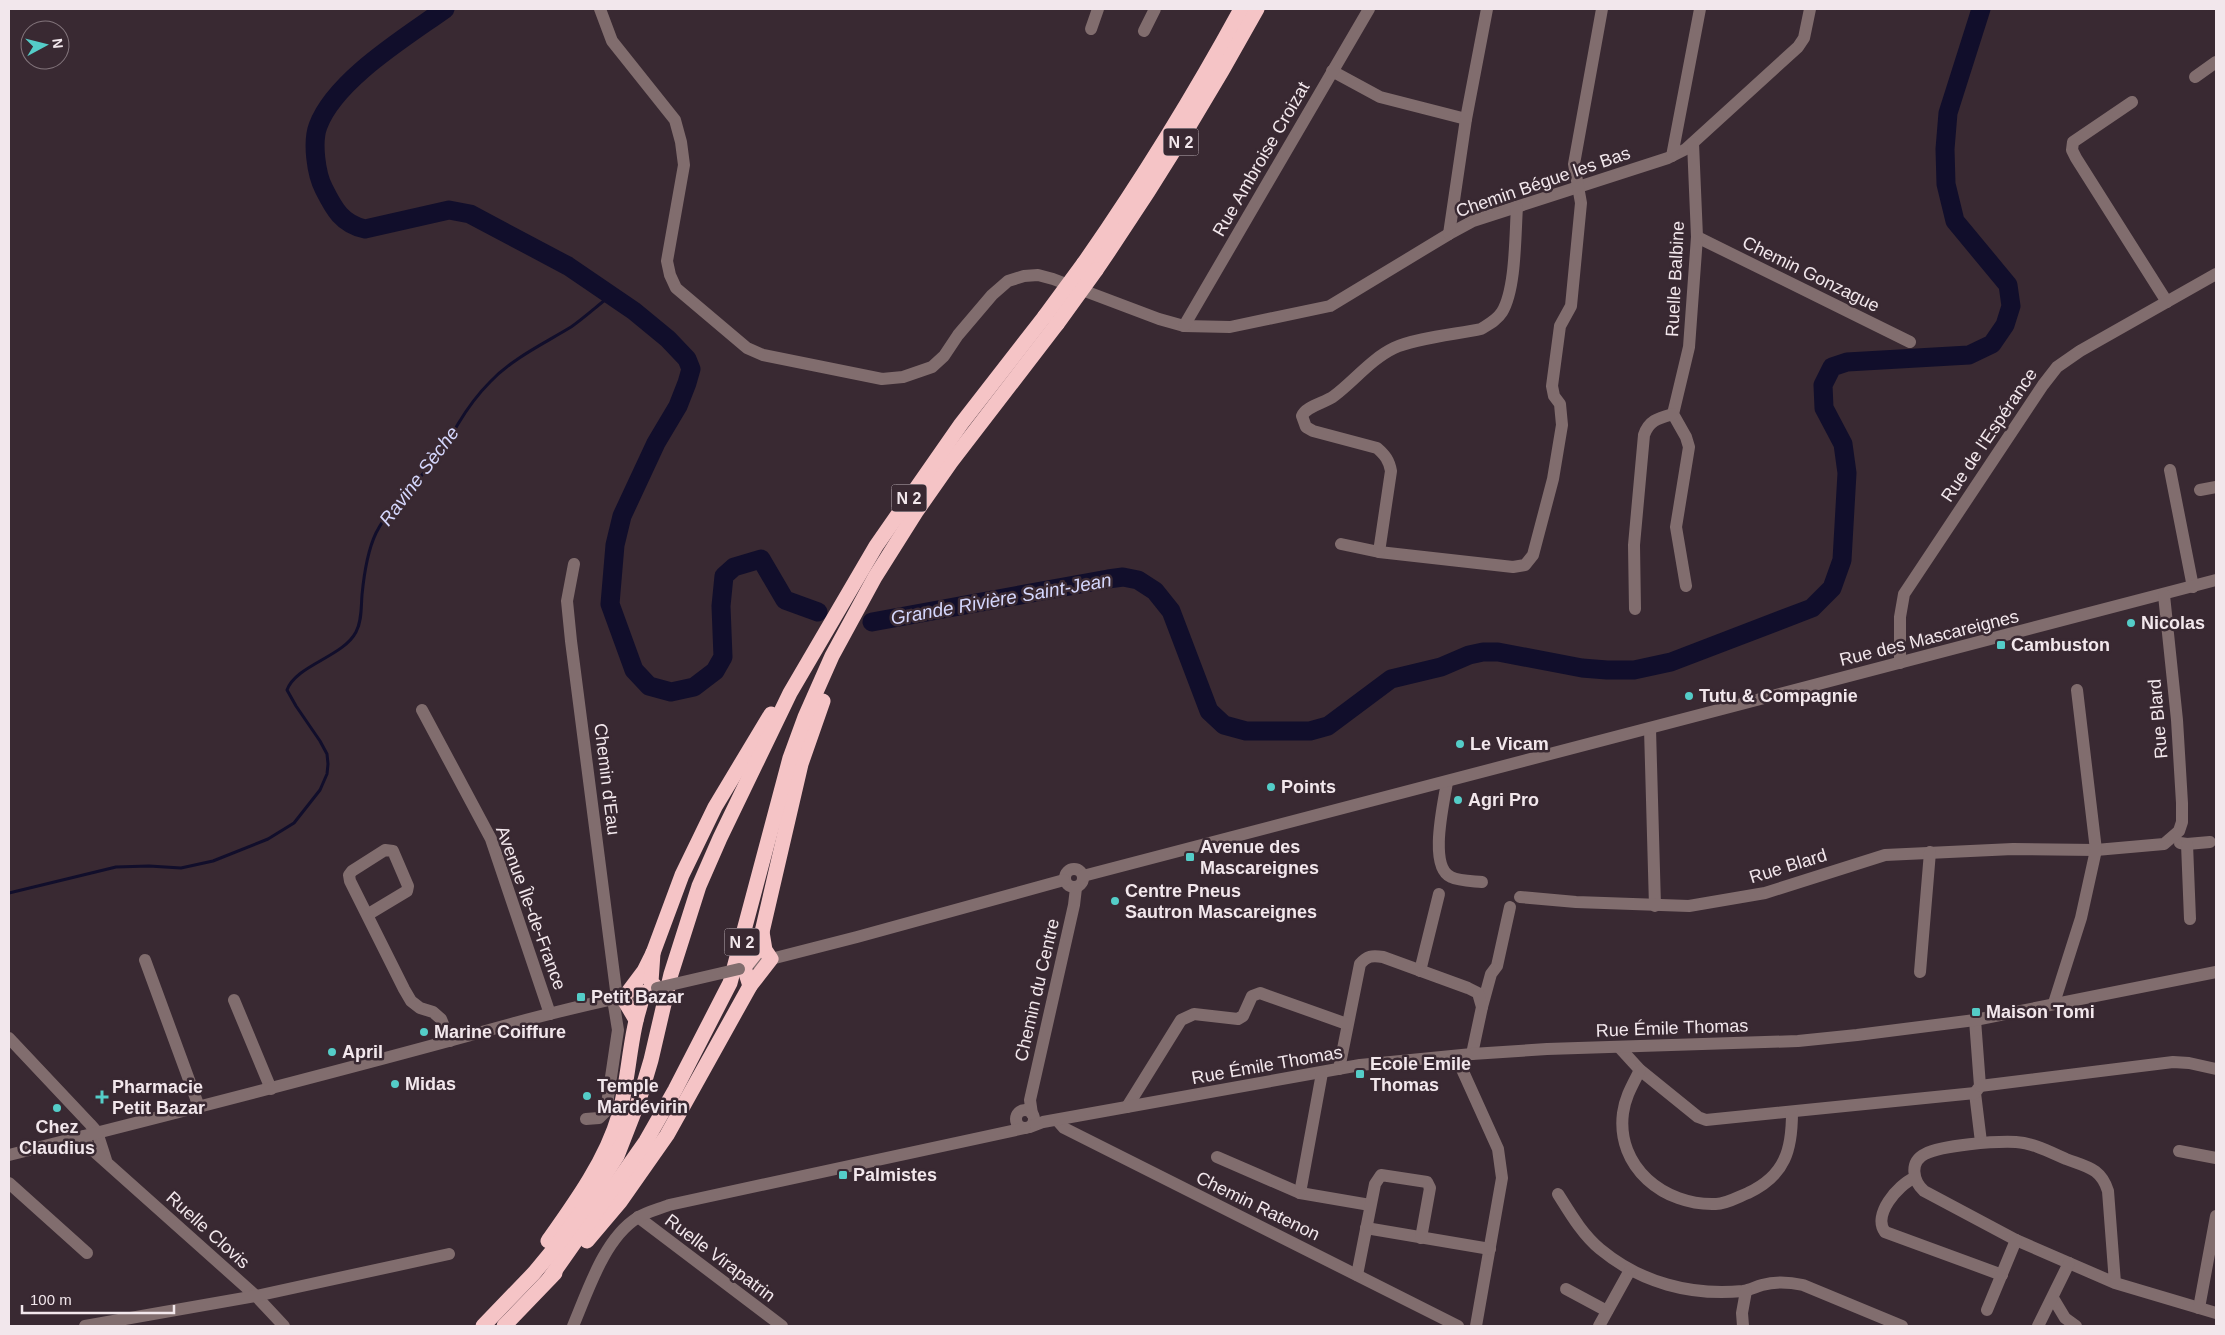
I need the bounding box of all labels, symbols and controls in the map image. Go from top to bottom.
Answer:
north arrow [20,20,70,70]
text: N [49,37,66,49]
street label: Rue Ambroise Croizat [1209,78,1313,240]
road number: N 2 [1164,128,1198,156]
street label: Chemin Bégue les Bas [1453,143,1633,221]
street label: Ruelle Balbine [1662,221,1688,337]
street label: Chemin Gonzague [1739,232,1883,316]
street label: Rue de l'Espérance [1937,365,2041,505]
water label: Ravine Sèche [375,422,463,530]
road number: N 2 [892,484,926,512]
water label: Grande Rivière Saint-Jean [889,569,1113,629]
street label: Rue des Mascareignes [1837,606,2021,670]
place label: Nicolas [2141,613,2205,633]
marker: Nicolas [2125,617,2137,629]
place label: Cambuston [2011,635,2110,655]
marker: Cambuston [1995,639,2007,651]
street label: Rue Blard [2145,678,2171,760]
place label: Tutu & Compagnie [1699,686,1858,706]
marker: Tutu & Compagnie [1683,690,1695,702]
street label: Chemin d'Eau [590,722,624,836]
place label: Le Vicam [1470,734,1549,754]
marker: Le Vicam [1454,738,1466,750]
place label: Points [1281,777,1336,797]
marker: Points [1265,781,1277,793]
place label: Agri Pro [1468,790,1539,810]
marker: Agri Pro [1452,794,1464,806]
street label: Avenue Île-de-France [492,823,570,993]
place label: Avenue des Mascareignes [1200,837,1319,878]
street label: Rue Blard [1747,845,1829,887]
marker: Avenue des Mascareignes [1184,851,1196,863]
place label: Centre Pneus Sautron Mascareignes [1125,881,1317,922]
marker: Centre Pneus Sautron Mascareignes [1109,895,1121,907]
street label: Chemin du Centre [1011,917,1063,1063]
road number: N 2 [724,929,760,956]
place label: Petit Bazar [591,987,684,1007]
marker: Petit Bazar [575,991,587,1003]
place label: Maison Tomi [1986,1002,2095,1022]
marker: Maison Tomi [1970,1006,1982,1018]
street label: Rue Émile Thomas [1595,1015,1749,1041]
place label: Marine Coiffure [434,1022,566,1042]
marker: Marine Coiffure [418,1026,430,1038]
place label: April [342,1042,383,1062]
street label: Rue Émile Thomas [1190,1042,1344,1088]
marker: April [326,1046,338,1058]
place label: Ecole Emile Thomas [1370,1054,1471,1095]
marker: Ecole Emile Thomas [1354,1068,1366,1080]
place label: Midas [405,1074,456,1094]
place label: Temple Mardévirin [597,1076,688,1117]
place label: Pharmacie Petit Bazar [112,1077,205,1118]
marker: Midas [389,1078,401,1090]
marker: Temple Mardévirin [581,1090,593,1102]
marker: Pharmacie Petit Bazar [96,1091,108,1103]
marker: Chez Claudius [51,1102,63,1114]
place label: Chez Claudius [19,1117,95,1158]
place label: Palmistes [853,1165,937,1185]
street label: Chemin Ratenon [1193,1167,1323,1245]
marker: Palmistes [837,1169,849,1181]
street label: Ruelle Clovis [162,1187,254,1273]
street label: Ruelle Virapatrin [661,1210,779,1306]
scale bar [22,1282,175,1314]
text: 100 m [30,1291,72,1308]

